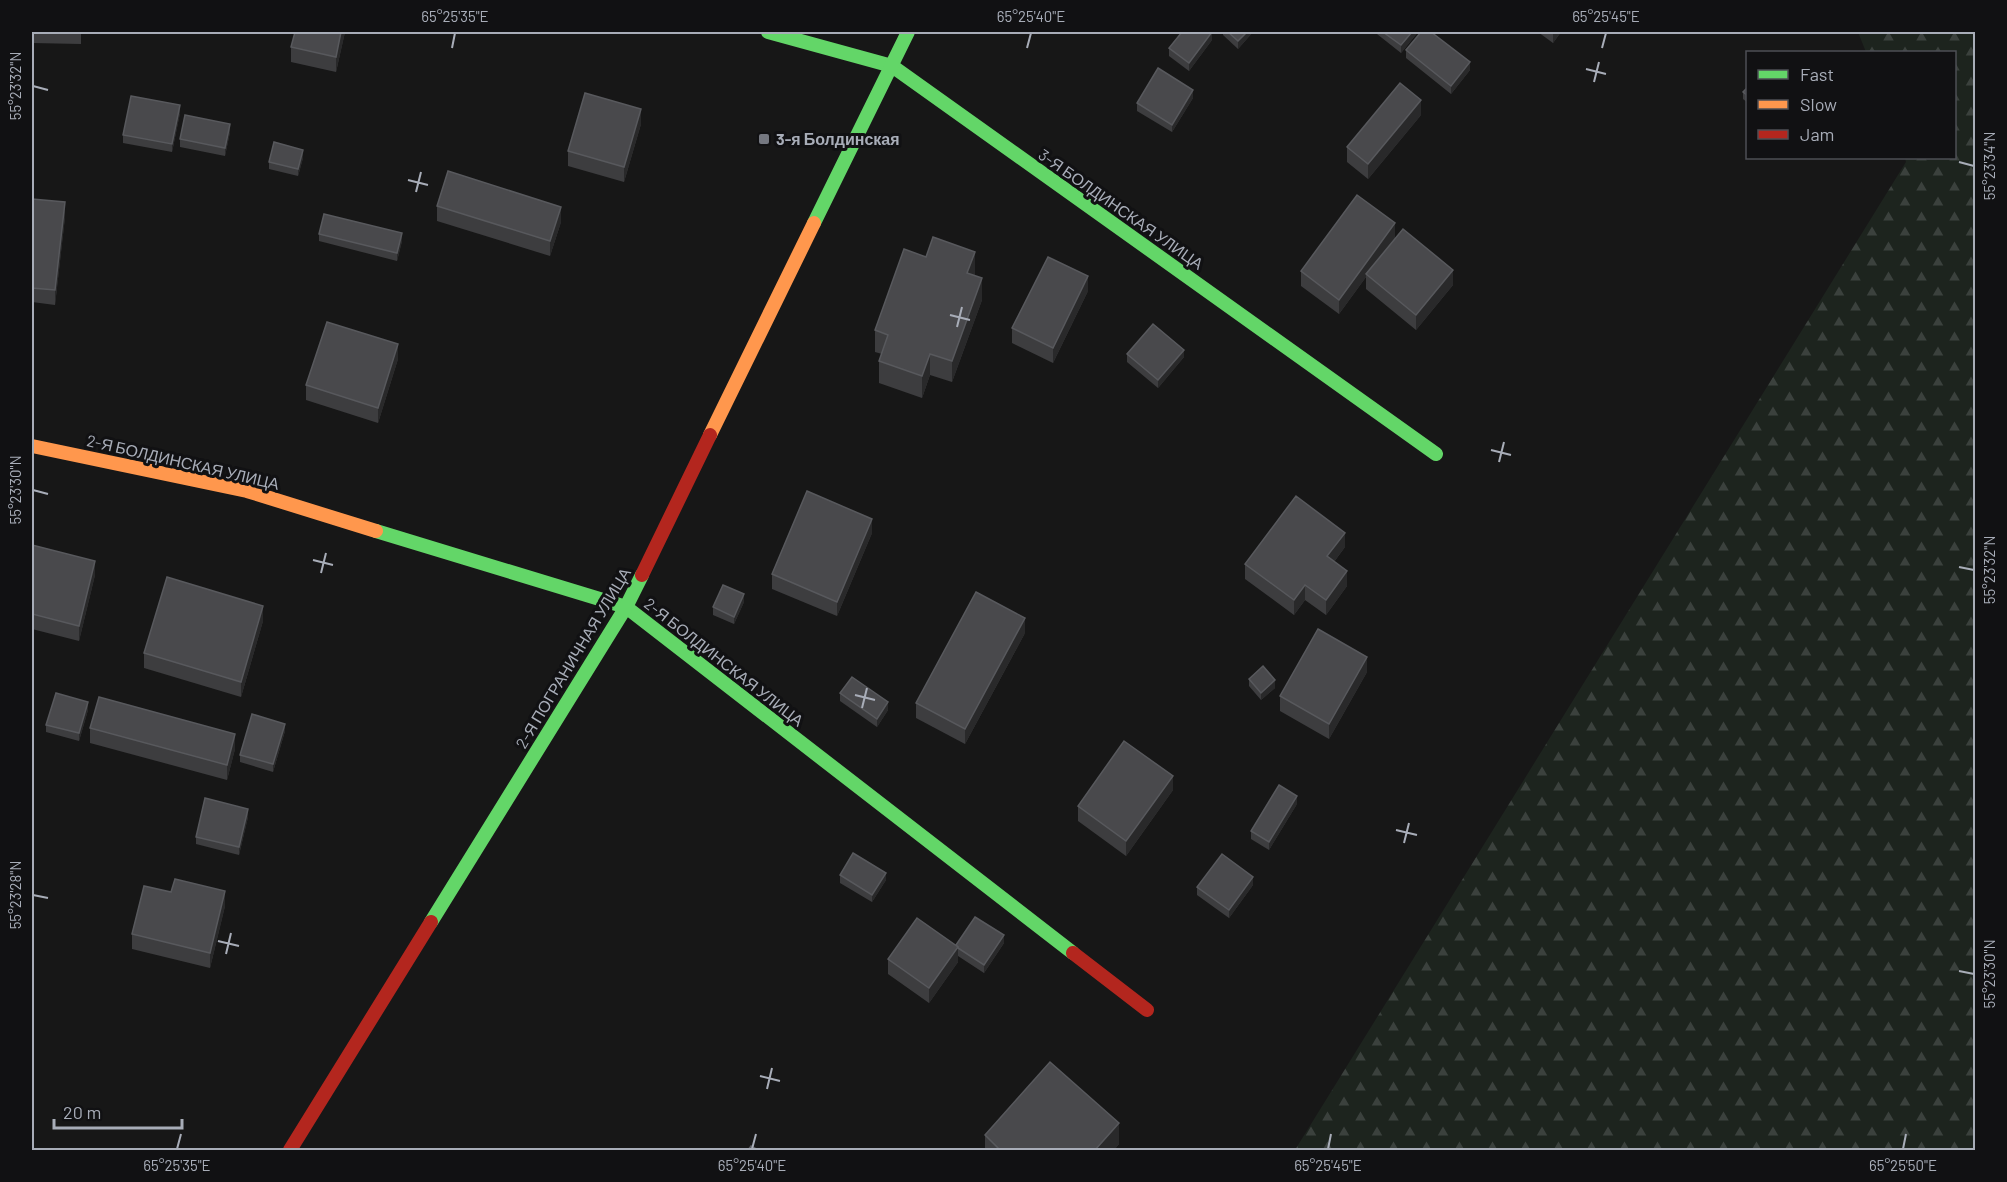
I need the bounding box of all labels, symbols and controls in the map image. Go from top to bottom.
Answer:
text: 65°25'35"E [421,7,489,25]
text: 65°25'40"E [997,7,1065,25]
text: 65°25'45"E [1572,7,1640,25]
legend [1746,51,1956,159]
text: 55°23'32"N [6,52,24,120]
text: Fast [1800,63,1834,85]
text: Slow [1800,93,1837,115]
text: Jam [1800,123,1834,145]
place label: 3-я Болдинская [776,129,900,148]
marker: 3-я Болдинская [757,132,771,146]
text: 55°23'34"N [1980,132,1998,200]
street label: 3-Я БОЛДИНСКАЯ УЛИЦА [1035,144,1208,273]
street label: 2-Я БОЛДИНСКАЯ УЛИЦА [85,430,282,493]
text: 55°23'30"N [6,455,24,525]
text: 55°23'32"N [1980,536,1998,604]
street label: 2-Я ПОГРАНИЧНАЯ УЛИЦА [511,564,634,752]
street label: 2-Я БОЛДИНСКАЯ УЛИЦА [641,593,808,730]
text: 55°23'28"N [6,861,24,929]
text: 55°23'30"N [1980,939,1998,1009]
scale bar [54,1092,182,1130]
text: 20 m [63,1101,101,1123]
text: 65°25'35"E [143,1156,211,1174]
text: 65°25'40"E [718,1156,786,1174]
text: 65°25'45"E [1294,1156,1362,1174]
text: 65°25'50"E [1869,1156,1937,1174]

